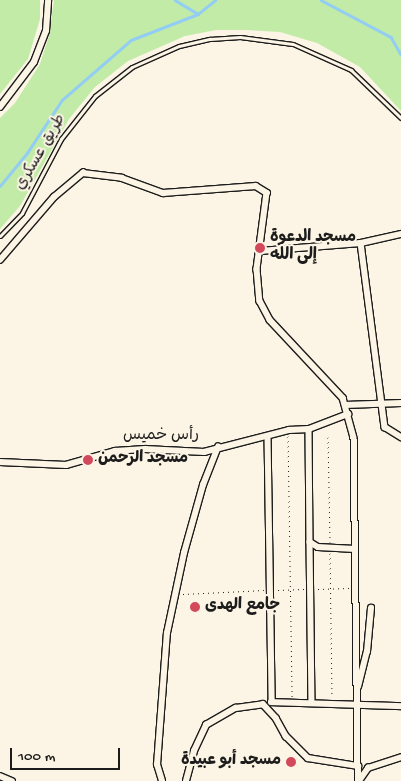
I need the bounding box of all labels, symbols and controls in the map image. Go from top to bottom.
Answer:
street label: طريق عسكري [13,112,71,194]
place label: مسجد الدعوة إلى الله [270,229,356,267]
marker: مسجد الدعوة إلى الله [254,242,266,254]
street label: رأس خميس [123,427,199,447]
place label: مسجد الرحمن [98,450,188,470]
marker: مسجد الرحمن [82,454,94,466]
place label: جامع الهدى [205,597,280,617]
marker: جامع الهدى [189,601,201,613]
scale bar [12,738,122,770]
text: 100 m [18,748,55,766]
place label: مسجد أبو عبيدة [181,752,281,772]
marker: مسجد أبو عبيدة [285,756,297,768]

